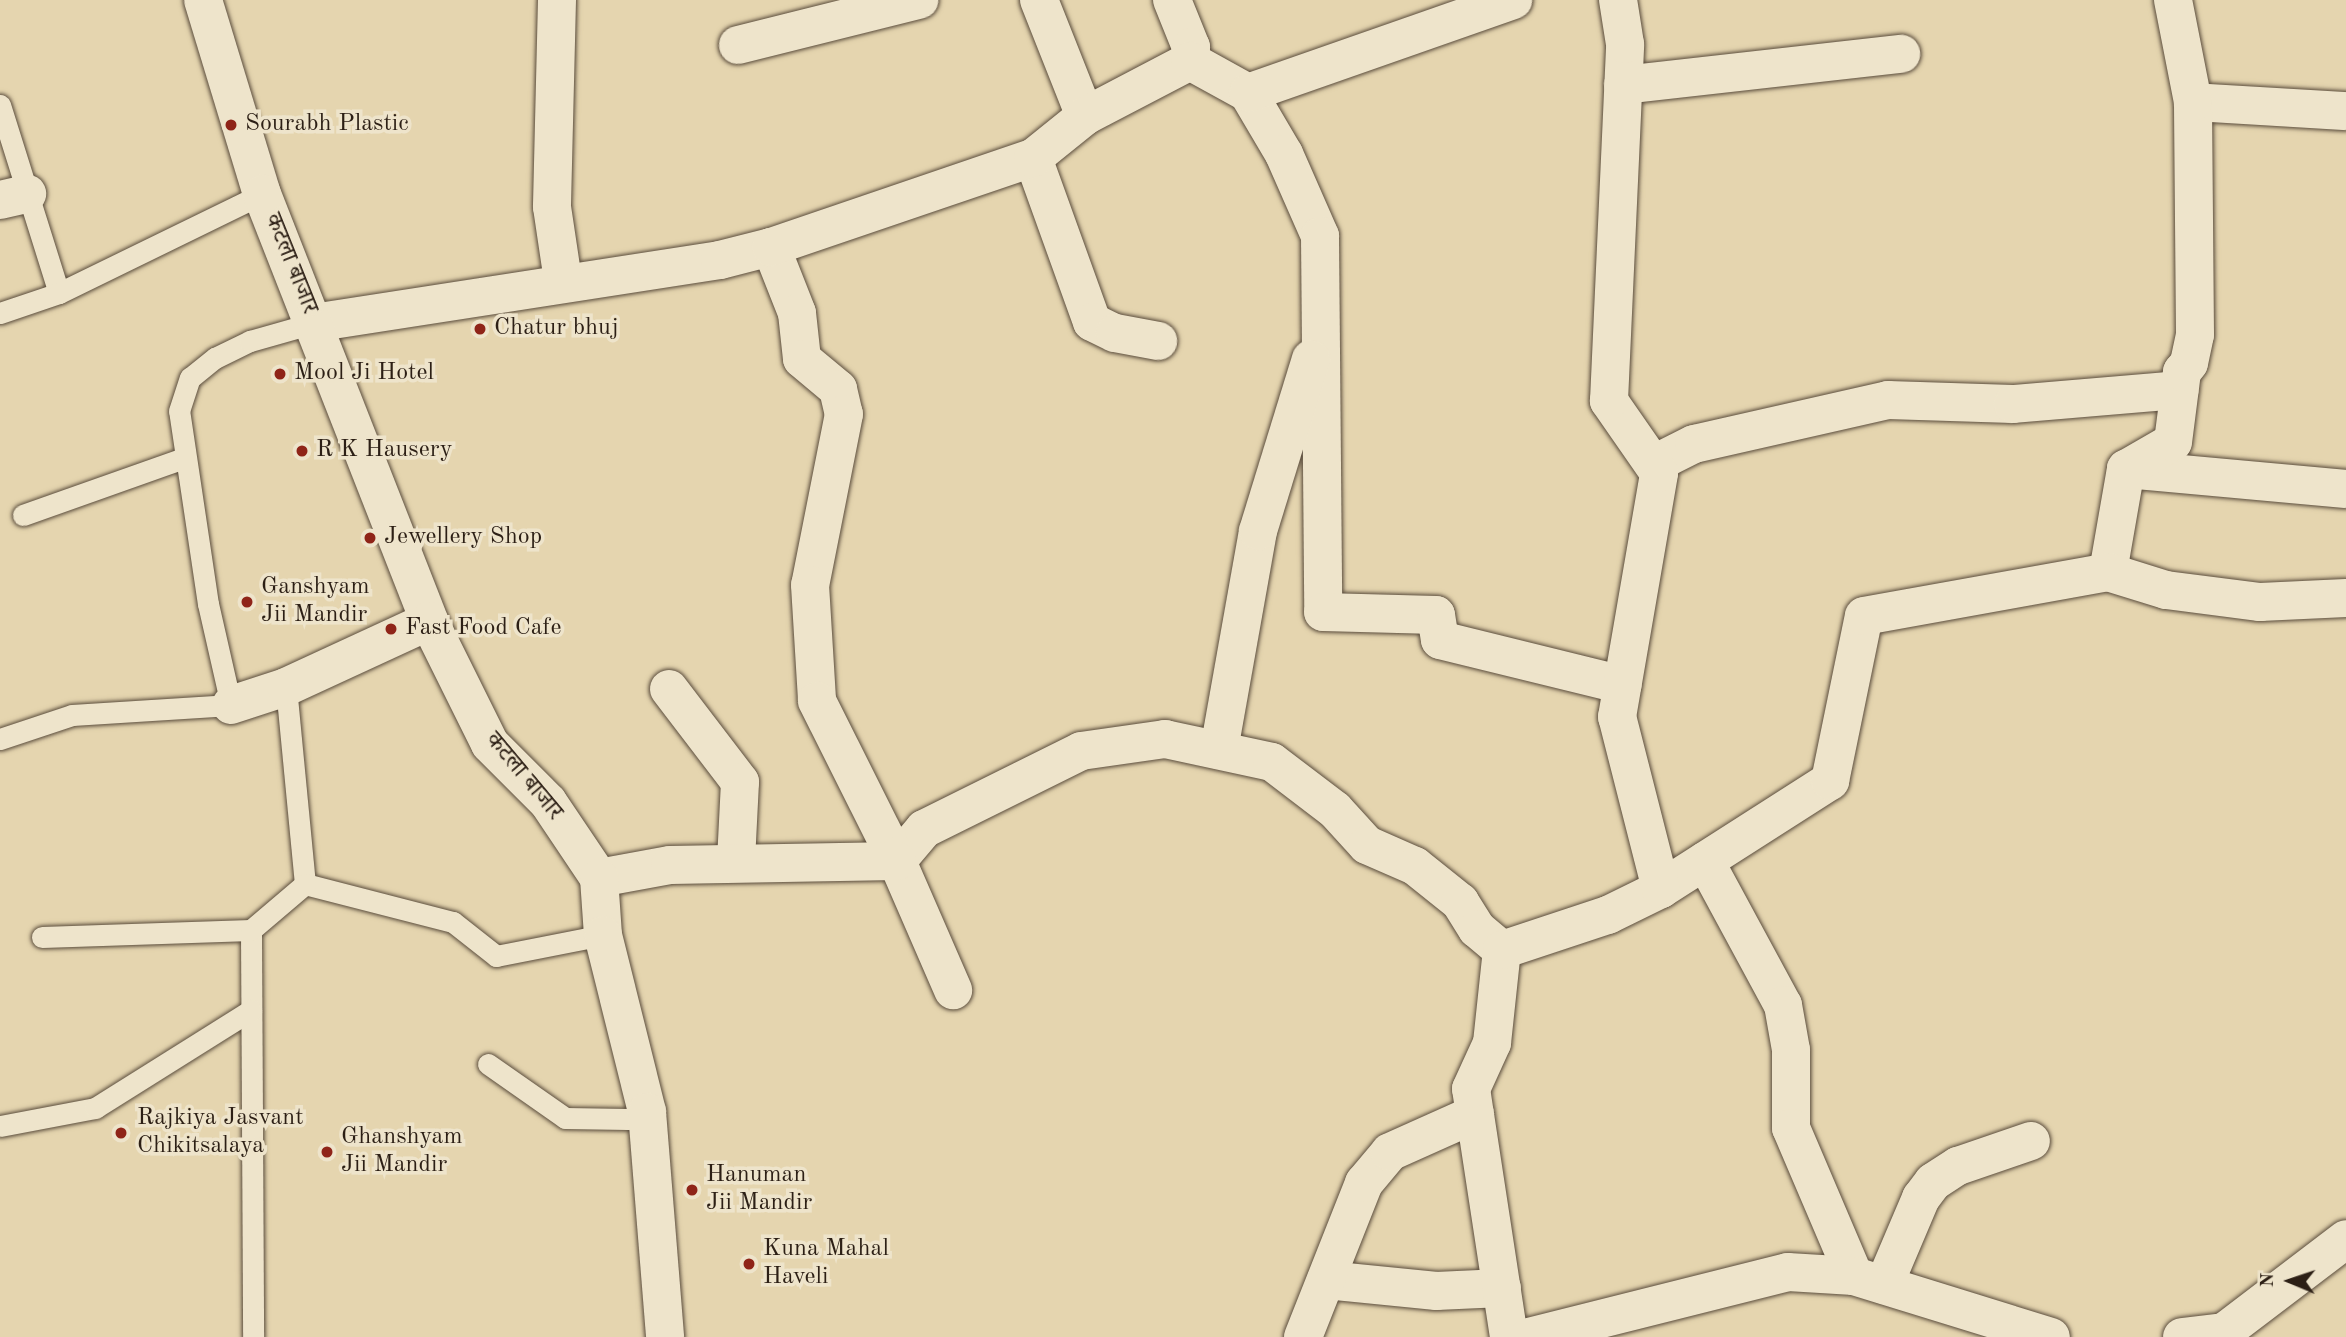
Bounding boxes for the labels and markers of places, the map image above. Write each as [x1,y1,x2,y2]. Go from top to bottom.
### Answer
place label: Sourabh Plastic [245,111,409,139]
marker: Sourabh Plastic [223,117,239,133]
place label: Chatur bhuj [494,315,619,343]
marker: Chatur bhuj [472,321,488,337]
place label: Mool Ji Hotel [294,360,434,388]
marker: Mool Ji Hotel [272,366,288,382]
place label: R K Hausery [316,437,452,465]
marker: R K Hausery [294,443,310,459]
place label: Jewellery Shop [384,524,542,552]
marker: Jewellery Shop [362,530,378,546]
place label: Ganshyam Jii Mandir [261,574,369,630]
marker: Ganshyam Jii Mandir [239,594,255,610]
place label: Fast Food Cafe [405,615,562,643]
marker: Fast Food Cafe [383,621,399,637]
place label: Rajkiya Jasvant Chikitsalaya [137,1105,304,1161]
marker: Rajkiya Jasvant Chikitsalaya [111,1123,131,1143]
place label: Ghanshyam Jii Mandir [341,1124,462,1180]
marker: Ghanshyam Jii Mandir [319,1144,335,1160]
place label: Hanuman Jii Mandir [706,1162,812,1218]
marker: Hanuman Jii Mandir [684,1182,700,1198]
place label: Kuna Mahal Haveli [763,1236,889,1292]
marker: Kuna Mahal Haveli [741,1256,757,1272]

